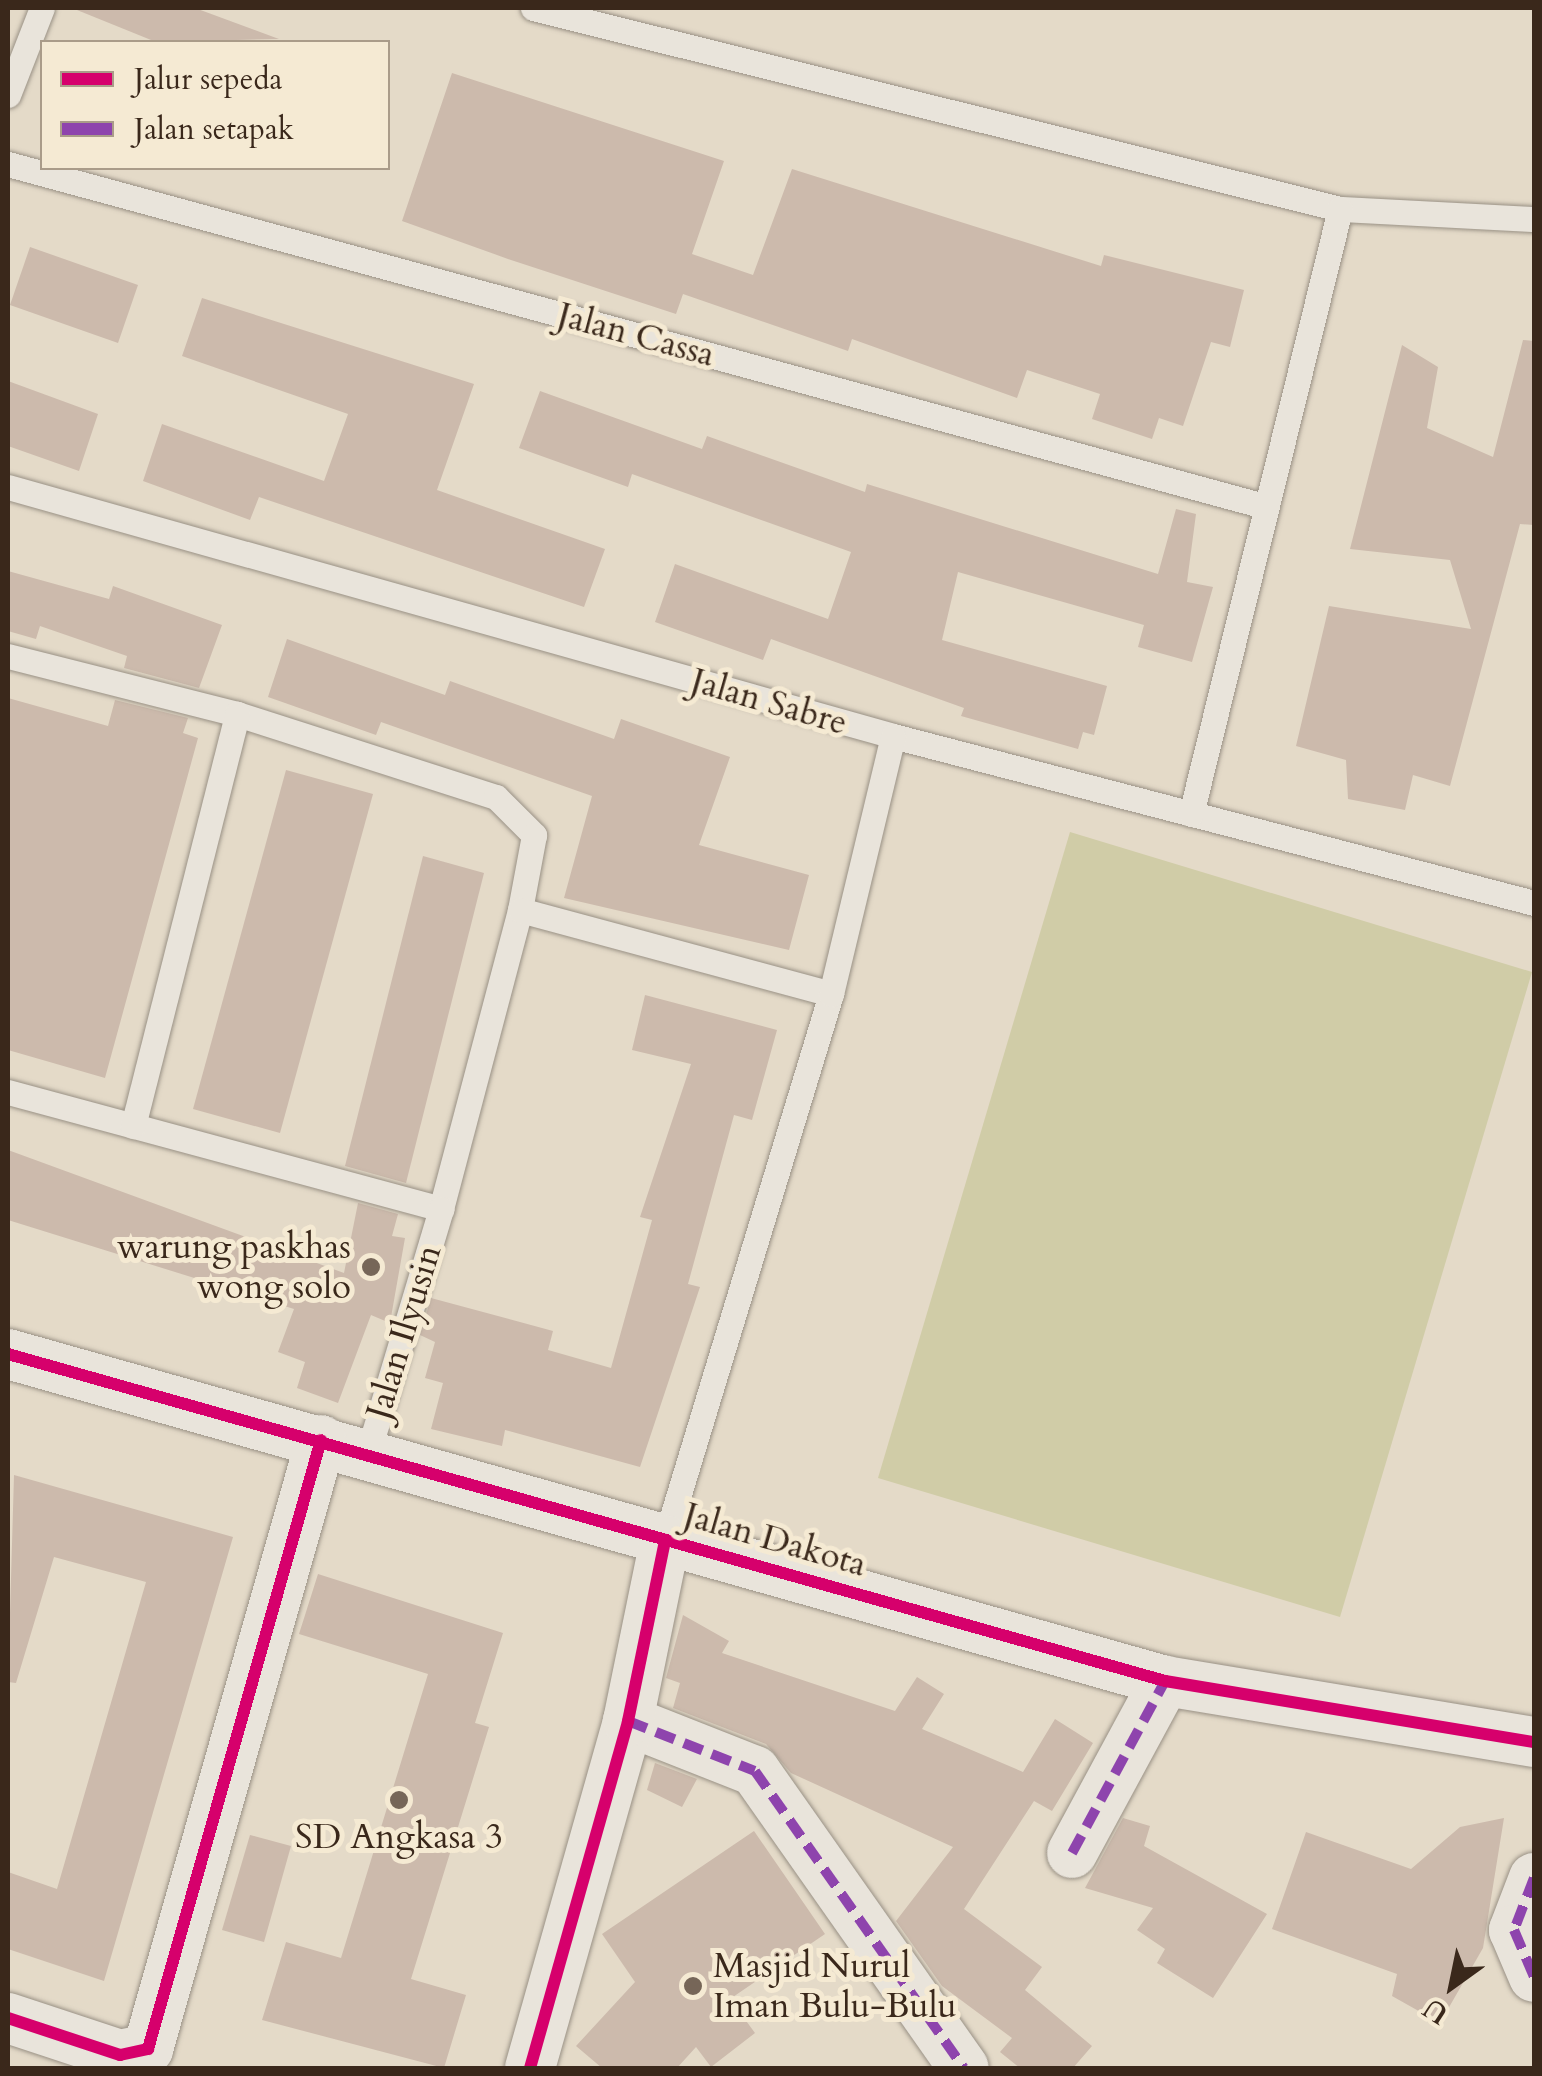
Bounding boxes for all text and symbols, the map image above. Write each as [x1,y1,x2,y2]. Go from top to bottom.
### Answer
legend [40,40,390,170]
text: Jalur sepeda [134,59,282,100]
text: Jalan setapak [134,109,294,150]
street label: Jalan Cassa [553,294,719,376]
street label: Jalan Sabre [686,660,852,744]
place label: warung paskhas wong solo [117,1226,351,1308]
street label: Jalan Ilyusin [358,1240,450,1424]
marker: warung paskhas wong solo [360,1256,382,1278]
street label: Jalan Dakota [679,1494,871,1586]
marker: SD Angkasa 3 [388,1789,410,1811]
place label: SD Angkasa 3 [295,1816,503,1858]
north arrow [1402,1936,1502,2036]
place label: Masjid Nurul Iman Bulu-Bulu [713,1945,957,2027]
marker: Masjid Nurul Iman Bulu-Bulu [682,1975,704,1997]
text: U [1416,1989,1456,2033]

